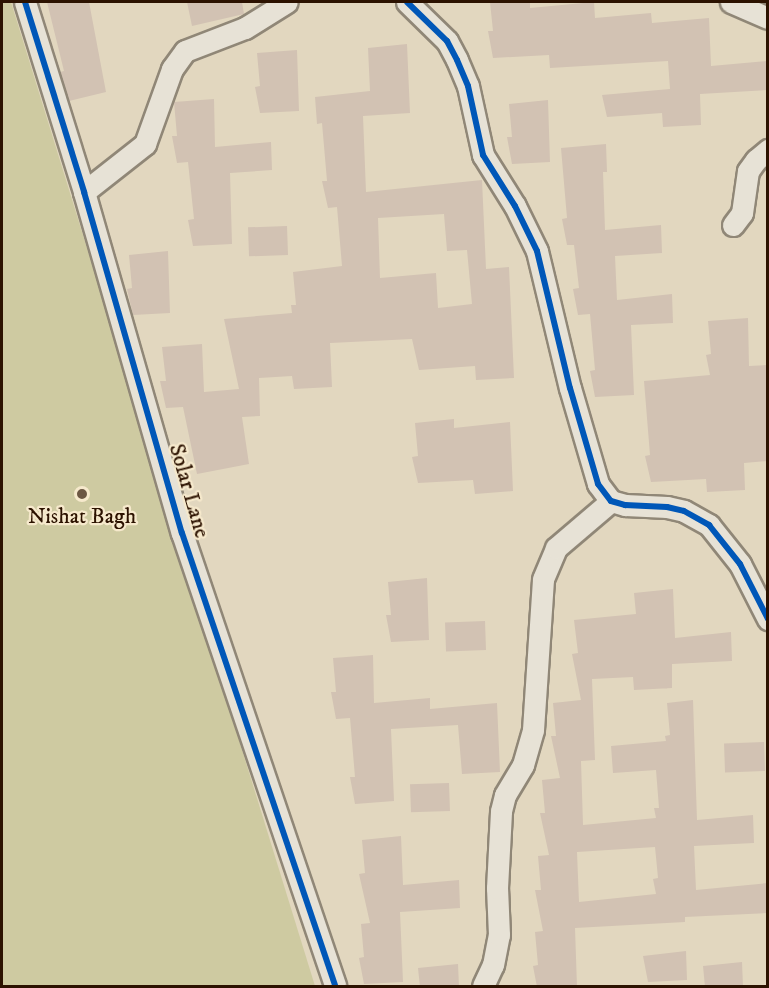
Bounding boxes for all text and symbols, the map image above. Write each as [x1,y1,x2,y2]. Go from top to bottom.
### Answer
street label: Solar Lane [163,441,215,541]
marker: Nishat Bagh [75,487,89,501]
place label: Nishat Bagh [28,504,136,530]

